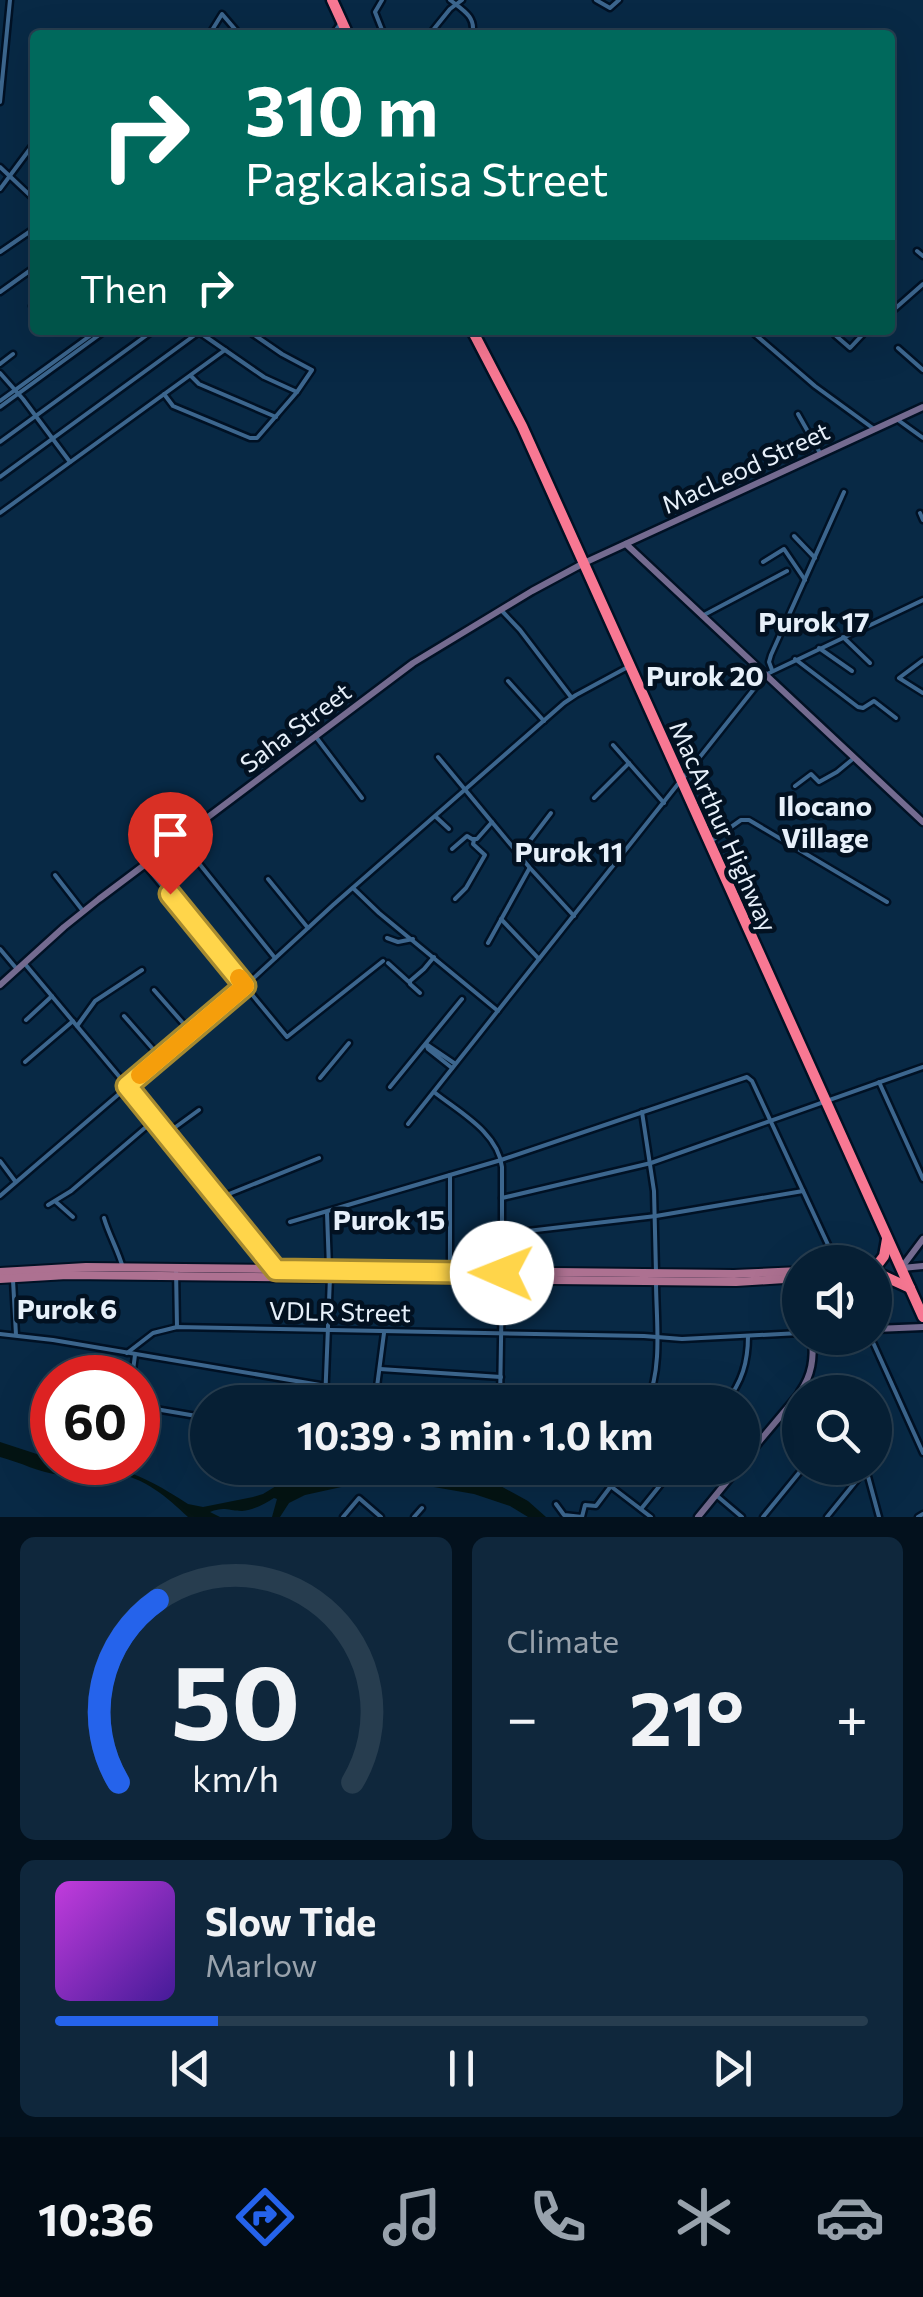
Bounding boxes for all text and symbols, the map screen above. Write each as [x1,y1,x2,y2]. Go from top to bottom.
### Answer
text: 310 m [245,65,438,150]
icon: right [80,70,210,200]
text: Pagkakaisa Street [245,150,608,205]
icon: right [188,260,243,315]
text: Then [80,264,168,311]
street label: MacLeod Street [656,415,834,519]
district label: Purok 17 [758,604,870,638]
district label: Purok 20 [646,658,764,692]
street label: Saha Street [234,676,356,778]
street label: MacArthur Highway [664,716,784,936]
district label: Ilocano Village [778,788,872,854]
pin [128,792,213,895]
icon: arrive [143,807,198,862]
district label: Purok 11 [515,834,623,868]
district label: Purok 15 [333,1202,445,1236]
position arrow [450,1221,554,1325]
map controls [782,1245,892,1485]
button: sound [782,1245,892,1355]
district label: Purok 6 [17,1291,117,1325]
street label: VDLR Street [269,1295,411,1327]
speed limit sign: 60 [30,1355,160,1485]
button: search [782,1375,892,1485]
text: 10:39 · 3 min · 1.0 km [297,1411,653,1458]
text: Climate [507,1620,619,1660]
text: 50 [171,1634,301,1761]
text: 21° [629,1670,744,1761]
text: − [507,1682,538,1749]
text: + [836,1682,868,1749]
text: km/h [192,1756,279,1799]
text: Slow Tide [205,1897,376,1944]
text: Marlow [205,1944,317,1984]
icon: previous [163,2041,218,2096]
icon: pause [434,2041,489,2096]
icon: next [705,2041,760,2096]
icon: directions [230,2182,300,2252]
icon: music [377,2182,447,2252]
icon: phone [523,2182,593,2252]
icon: climate [669,2182,739,2252]
icon: car [815,2182,885,2252]
text: 10:36 [38,2190,154,2245]

